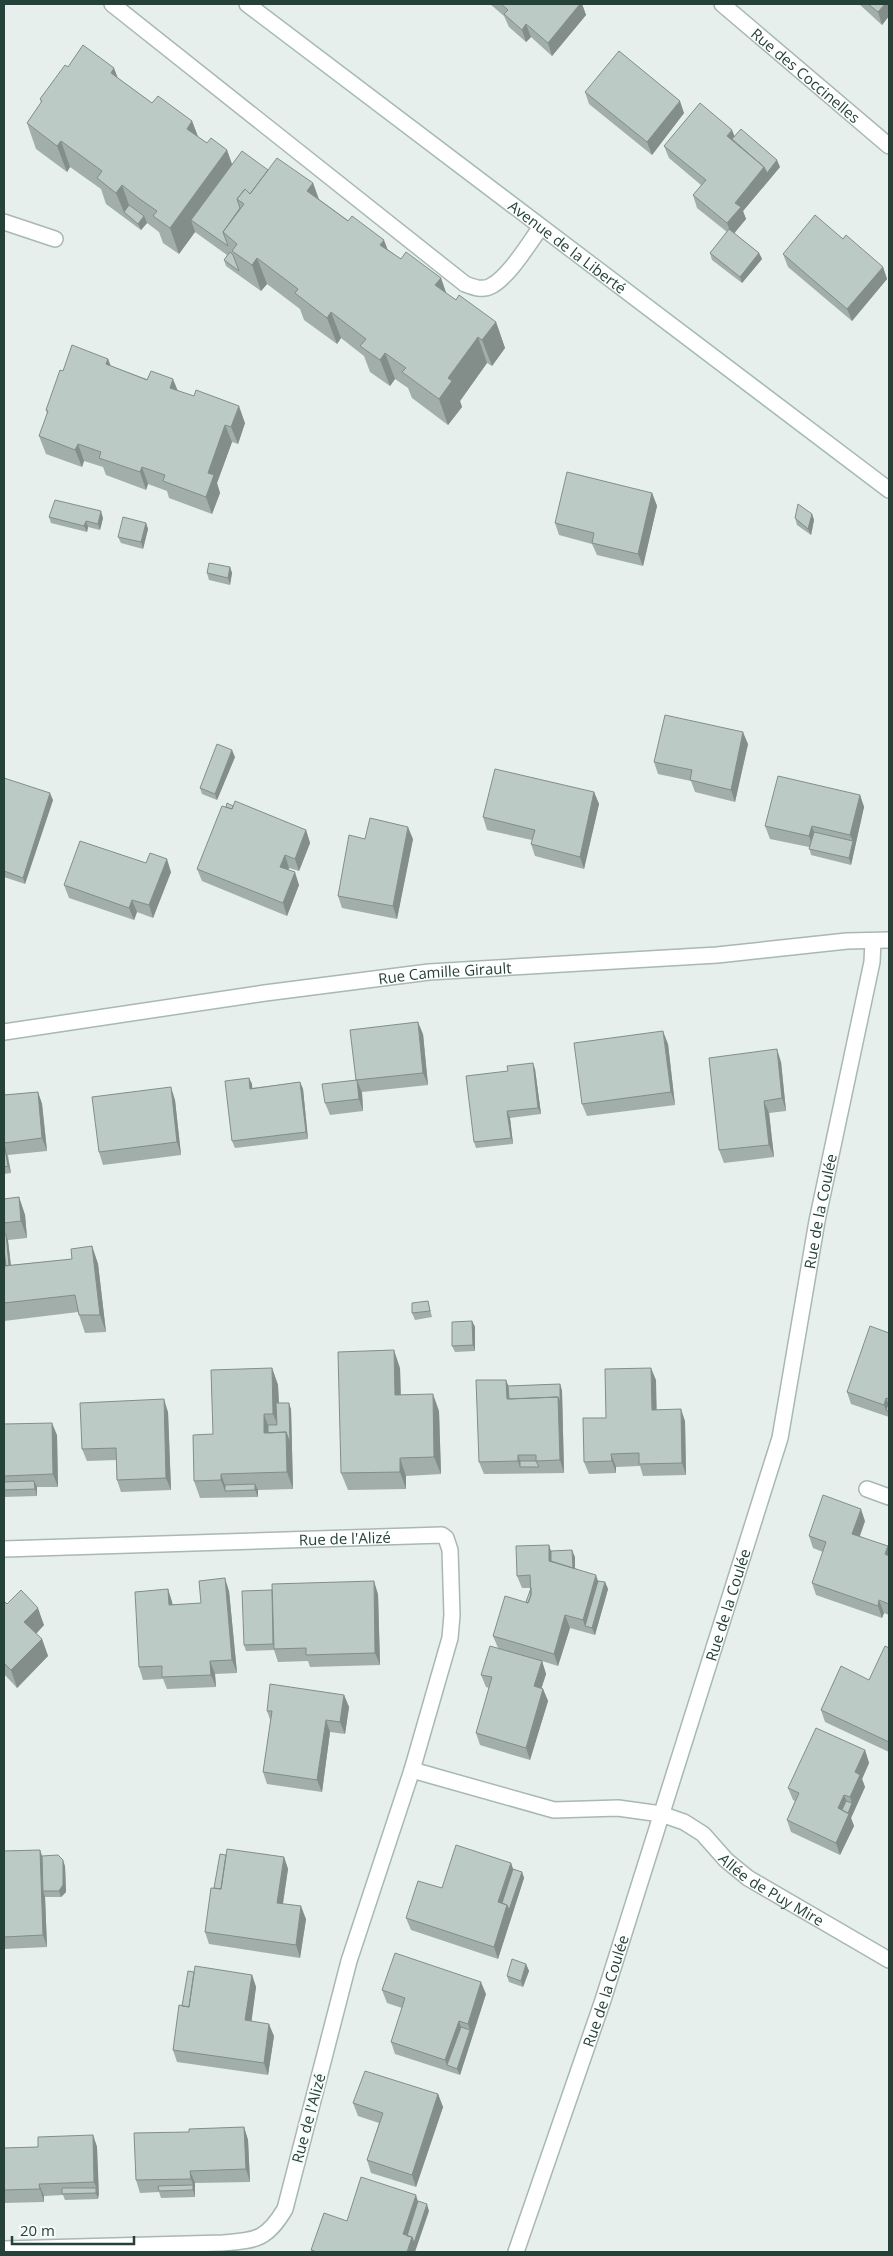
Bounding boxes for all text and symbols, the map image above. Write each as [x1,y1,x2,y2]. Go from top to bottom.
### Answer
street label: Rue des Coccinelles [747,23,864,127]
street label: Avenue de la Liberté [504,196,631,298]
street label: Rue Camille Girault [377,957,512,988]
street label: Rue de la Coulée [799,1152,841,1270]
street label: Rue de l'Alizé [299,1527,391,1550]
street label: Rue de la Coulée [700,1546,755,1663]
street label: Allée de Puy Mire [715,1849,828,1930]
street label: Rue de la Coulée [578,1932,633,2050]
street label: Rue de l'Alizé [286,2071,330,2165]
scale bar [12,2214,135,2246]
text: 20 m [20,2220,55,2240]

